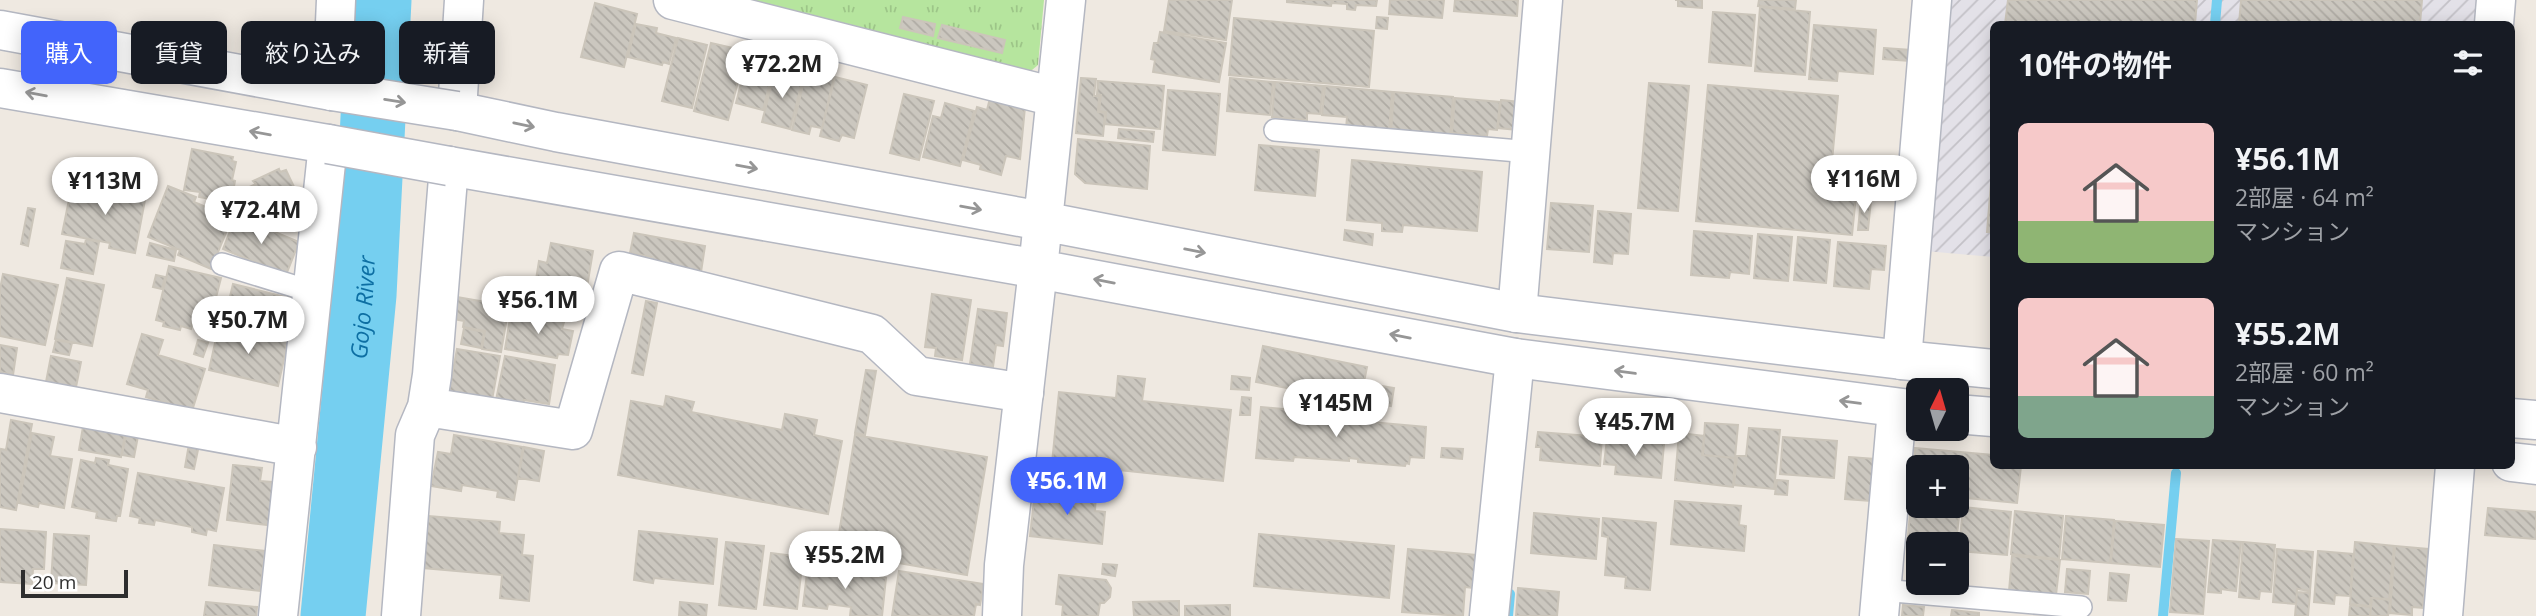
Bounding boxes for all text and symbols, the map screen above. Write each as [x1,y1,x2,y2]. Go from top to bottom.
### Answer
chip: 購入 [21,21,117,84]
chip: 賃貸 [131,21,227,84]
chip: 絞り込み [241,21,385,84]
chip: 新着 [399,21,495,84]
pin: ¥72.2M [725,41,839,100]
text: 10件の物件 [2018,44,2172,85]
icon: filters [2449,44,2487,82]
text: ¥72.2M [742,47,822,79]
one-way arrow [25,87,48,100]
one-way arrow [383,95,406,108]
one-way arrow [512,118,535,132]
one-way arrow [249,126,272,139]
text: ¥56.1M [2235,138,2340,179]
icon: home [2074,151,2158,235]
pin: ¥116M [1815,156,1913,215]
pin: ¥113M [56,158,154,217]
one-way arrow [735,161,758,174]
text: ¥116M [1827,162,1901,194]
text: ¥113M [68,164,142,196]
text: 2部屋 · 64 m² [2235,181,2374,213]
pin: ¥72.4M [204,187,318,246]
text: ¥72.4M [221,193,301,225]
one-way arrow [959,202,982,215]
text: マンション [2235,215,2350,247]
one-way arrow [1183,244,1205,258]
water label: Gojo River [342,254,382,360]
one-way arrow [1093,274,1116,287]
pin: ¥56.1M [481,276,595,336]
text: ¥56.1M [498,283,578,315]
pin: ¥50.7M [191,296,305,356]
text: ¥50.7M [208,303,288,335]
text: ¥55.2M [2235,313,2340,354]
icon: home [2074,326,2158,410]
one-way arrow [1389,329,1412,343]
text: 2部屋 · 60 m² [2235,356,2374,388]
one-way arrow [1614,366,1637,379]
north arrow [1906,378,1969,441]
map controls [1906,378,1969,595]
pin: ¥145M [1287,380,1385,439]
text: ¥145M [1299,386,1373,418]
text: マンション [2235,390,2350,422]
one-way arrow [1839,396,1862,409]
pin: ¥45.7M [1578,398,1692,458]
text: ¥45.7M [1595,405,1675,437]
button: + [1906,455,1969,518]
pin: ¥56.1M [1010,458,1124,517]
text: ¥56.1M [1027,464,1107,496]
pin: ¥55.2M [788,532,902,591]
button: − [1906,532,1969,595]
text: ¥55.2M [805,538,885,570]
scale bar [21,567,128,599]
text: 20 m [32,569,76,595]

